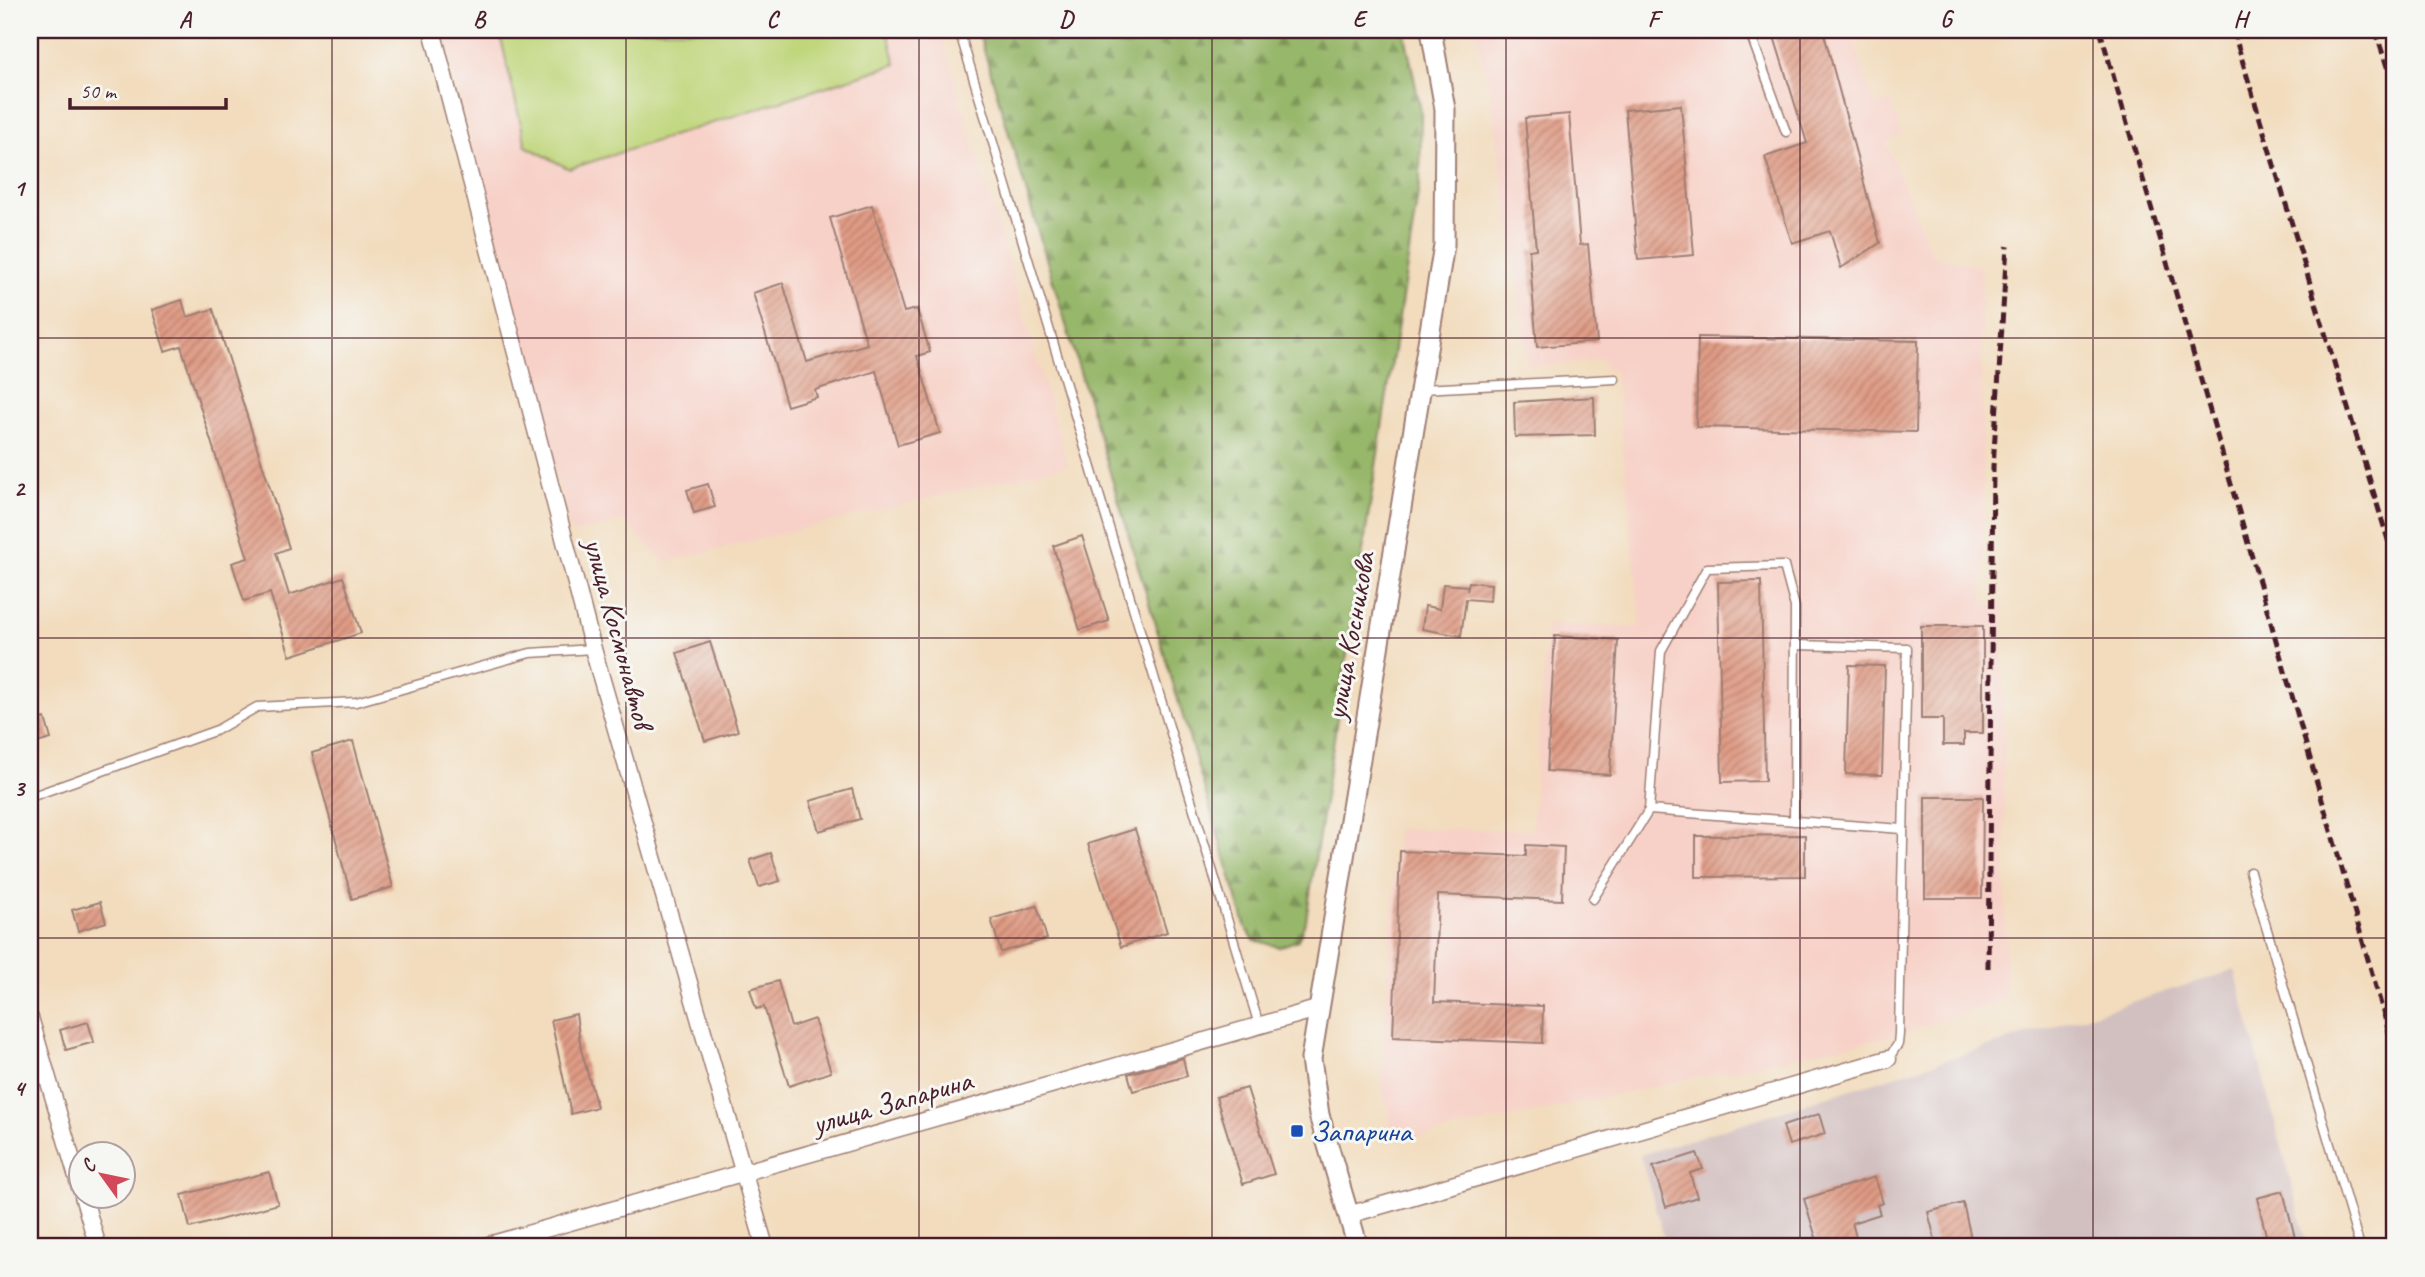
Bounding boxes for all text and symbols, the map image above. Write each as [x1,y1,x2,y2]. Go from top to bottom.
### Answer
text: A [179,5,193,34]
text: B [473,5,487,34]
text: C [767,5,781,34]
text: D [1059,5,1075,34]
text: E [1353,5,1369,34]
text: F [1648,5,1664,34]
text: G [1940,5,1955,34]
text: H [2233,5,2251,34]
scale bar [70,66,226,110]
text: 50 m [80,78,118,104]
text: 1 [14,174,27,203]
text: 2 [14,474,27,503]
street label: улица Космонавтов [575,532,664,737]
street label: улица Косникова [1316,547,1384,725]
text: 3 [14,774,27,803]
street label: улица Запарина [806,1061,978,1143]
text: 4 [14,1074,27,1103]
place label: Запарина [1311,1112,1414,1150]
marker: Запарина [1289,1123,1305,1139]
north arrow [66,1140,136,1210]
text: С [76,1154,103,1177]

